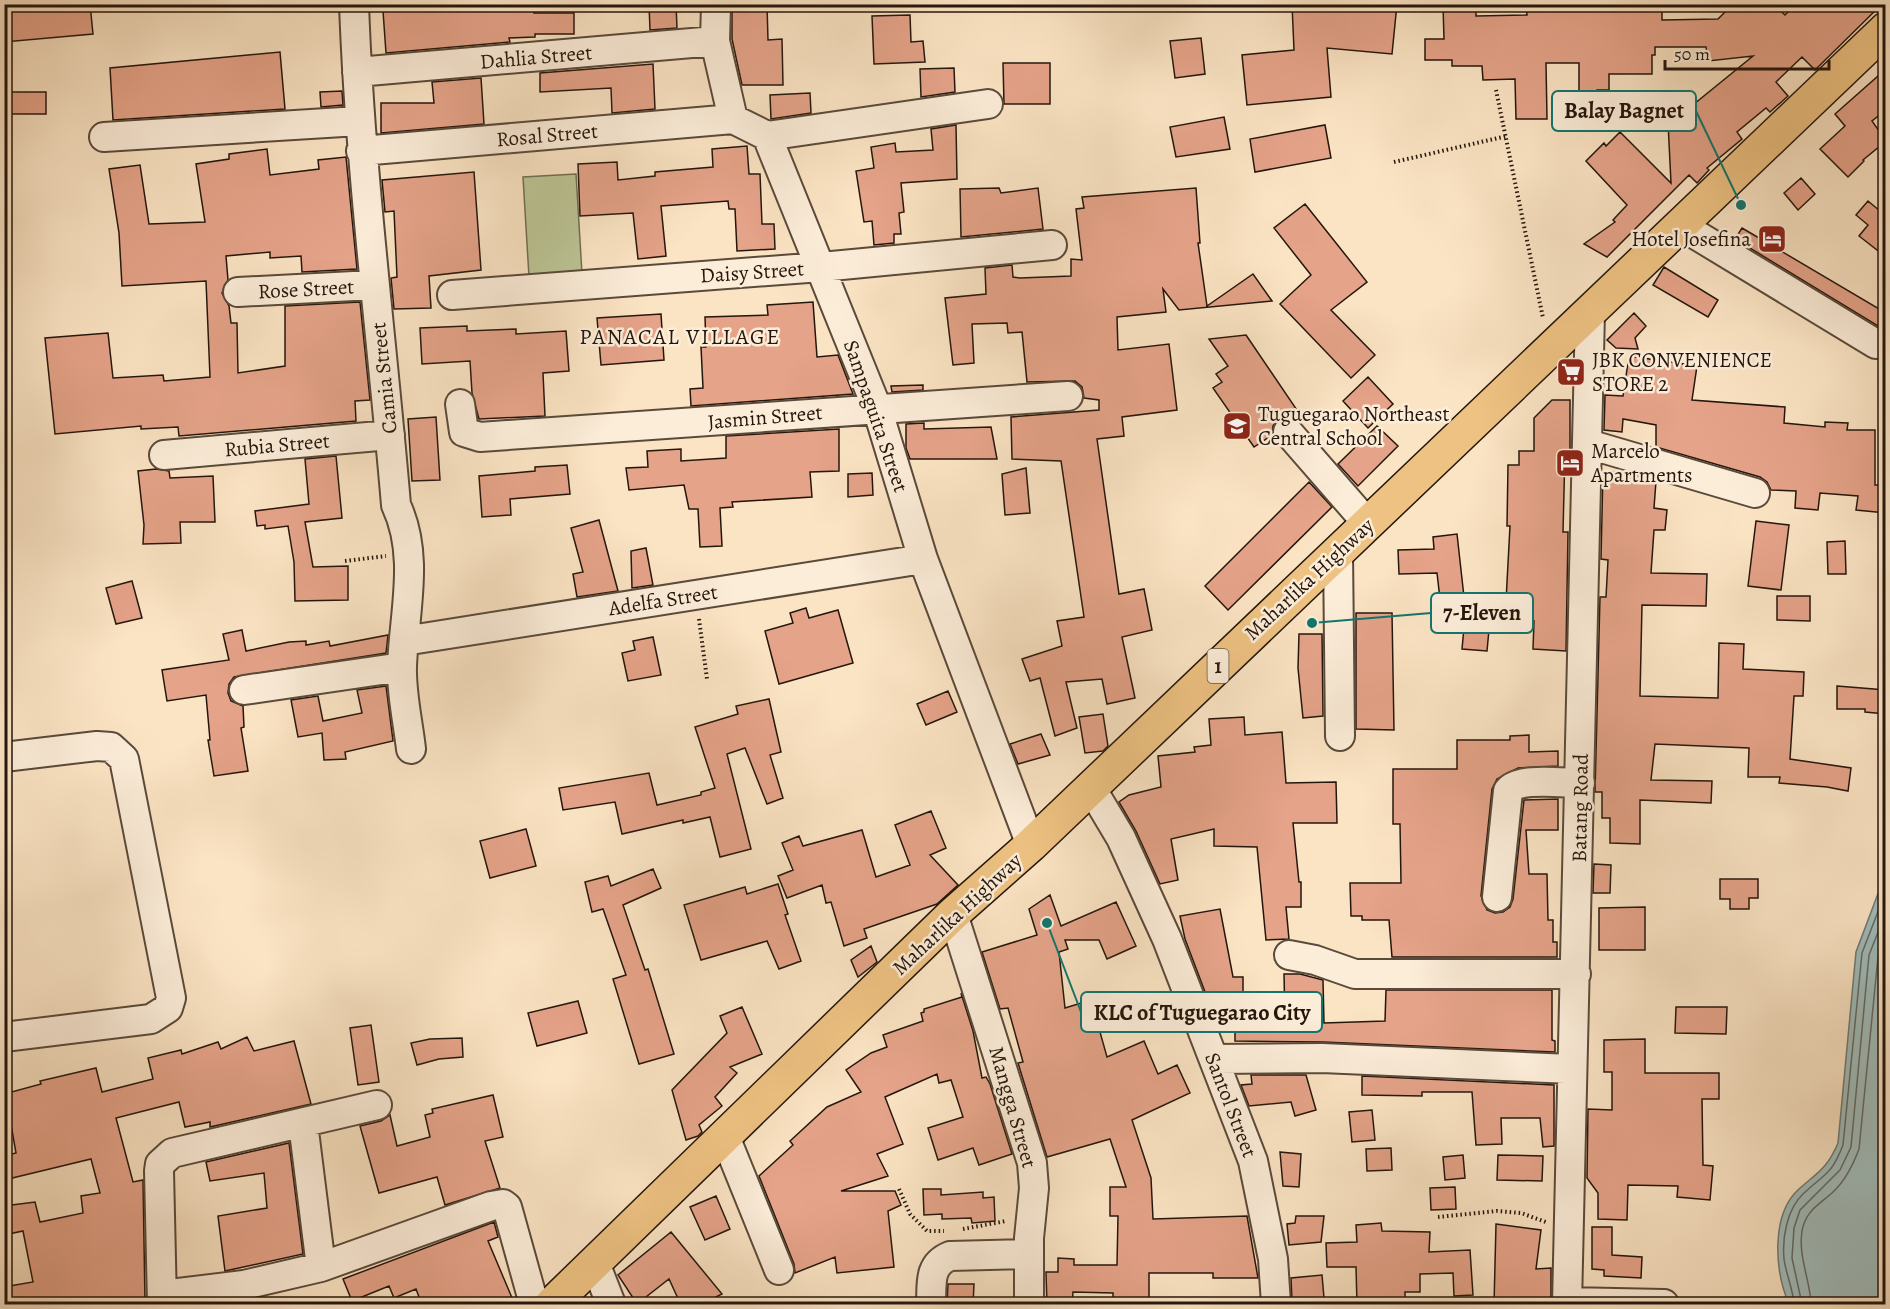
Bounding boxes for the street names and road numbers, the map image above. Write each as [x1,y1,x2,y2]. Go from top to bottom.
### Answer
street label: Dahlia Street [479,38,593,76]
street label: Rosal Street [495,117,599,153]
street label: Daisy Street [699,254,805,290]
street label: Rose Street [257,272,355,306]
street label: Camia Street [364,321,404,435]
street label: Sampaguita Street [837,336,915,496]
street label: Jasmin Street [706,398,824,436]
street label: Rubia Street [223,426,331,464]
street label: Maharlika Highway [1238,511,1380,646]
street label: Adelfa Street [605,578,720,623]
road number: 1 [1208,649,1228,683]
street label: Batang Road [1565,753,1595,863]
street label: Maharlika Highway [886,846,1028,981]
street label: Mangga Street [982,1043,1044,1171]
street label: Santol Street [1198,1048,1264,1162]

